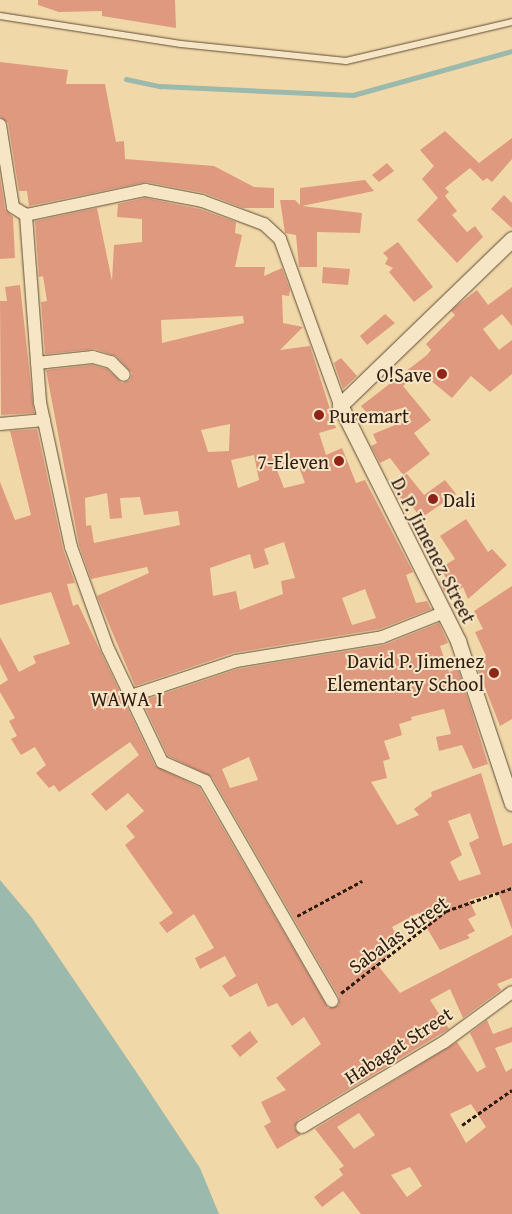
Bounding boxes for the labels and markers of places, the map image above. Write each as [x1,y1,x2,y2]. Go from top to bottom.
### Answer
place label: O!Save [376,362,432,386]
marker: O!Save [436,368,448,380]
place label: Puremart [329,403,409,427]
marker: Puremart [313,409,325,421]
place label: 7-Eleven [257,449,329,473]
marker: 7-Eleven [333,455,345,467]
place label: Dali [443,487,476,511]
marker: Dali [427,493,439,505]
place label: David P. Jimenez Elementary School [327,649,484,696]
marker: David P. Jimenez Elementary School [488,667,500,679]

